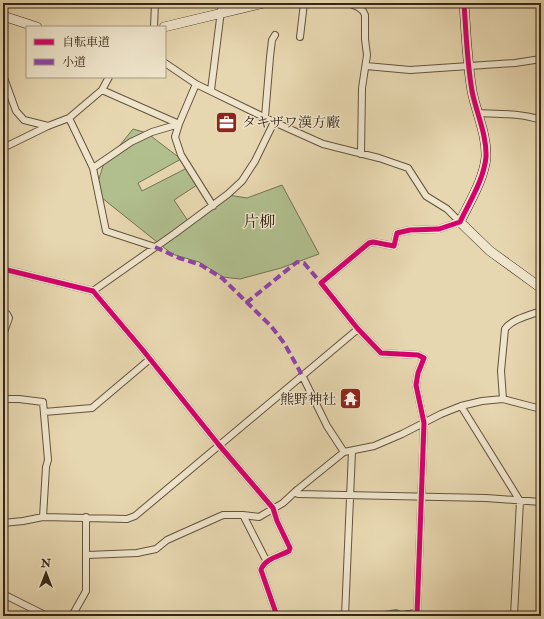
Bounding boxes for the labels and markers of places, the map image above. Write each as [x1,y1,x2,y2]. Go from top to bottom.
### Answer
office icon: タキザワ漢方廠 [213,109,239,135]
place label: タキザワ漢方廠 [242,114,340,131]
temple icon: 熊野神社 [338,386,364,412]
place label: 熊野神社 [280,391,336,408]

